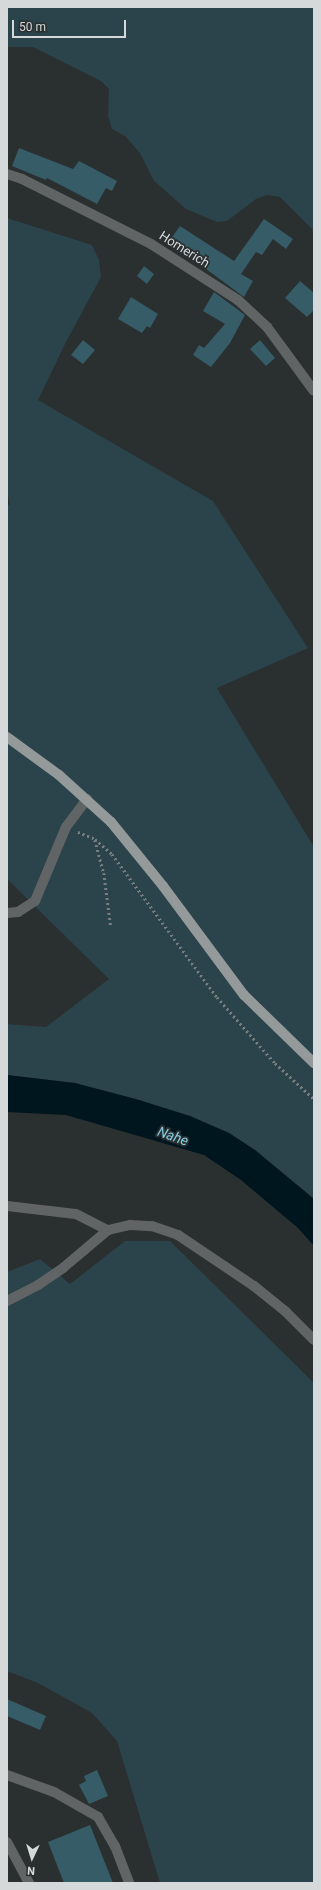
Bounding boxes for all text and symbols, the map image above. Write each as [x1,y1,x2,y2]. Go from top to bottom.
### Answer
scale bar [14,12,128,38]
text: 50 m [19,20,46,34]
street label: Homerich [156,228,212,272]
water label: Nahe [155,1123,191,1149]
north arrow [12,1838,52,1878]
text: N [27,1864,35,1877]

